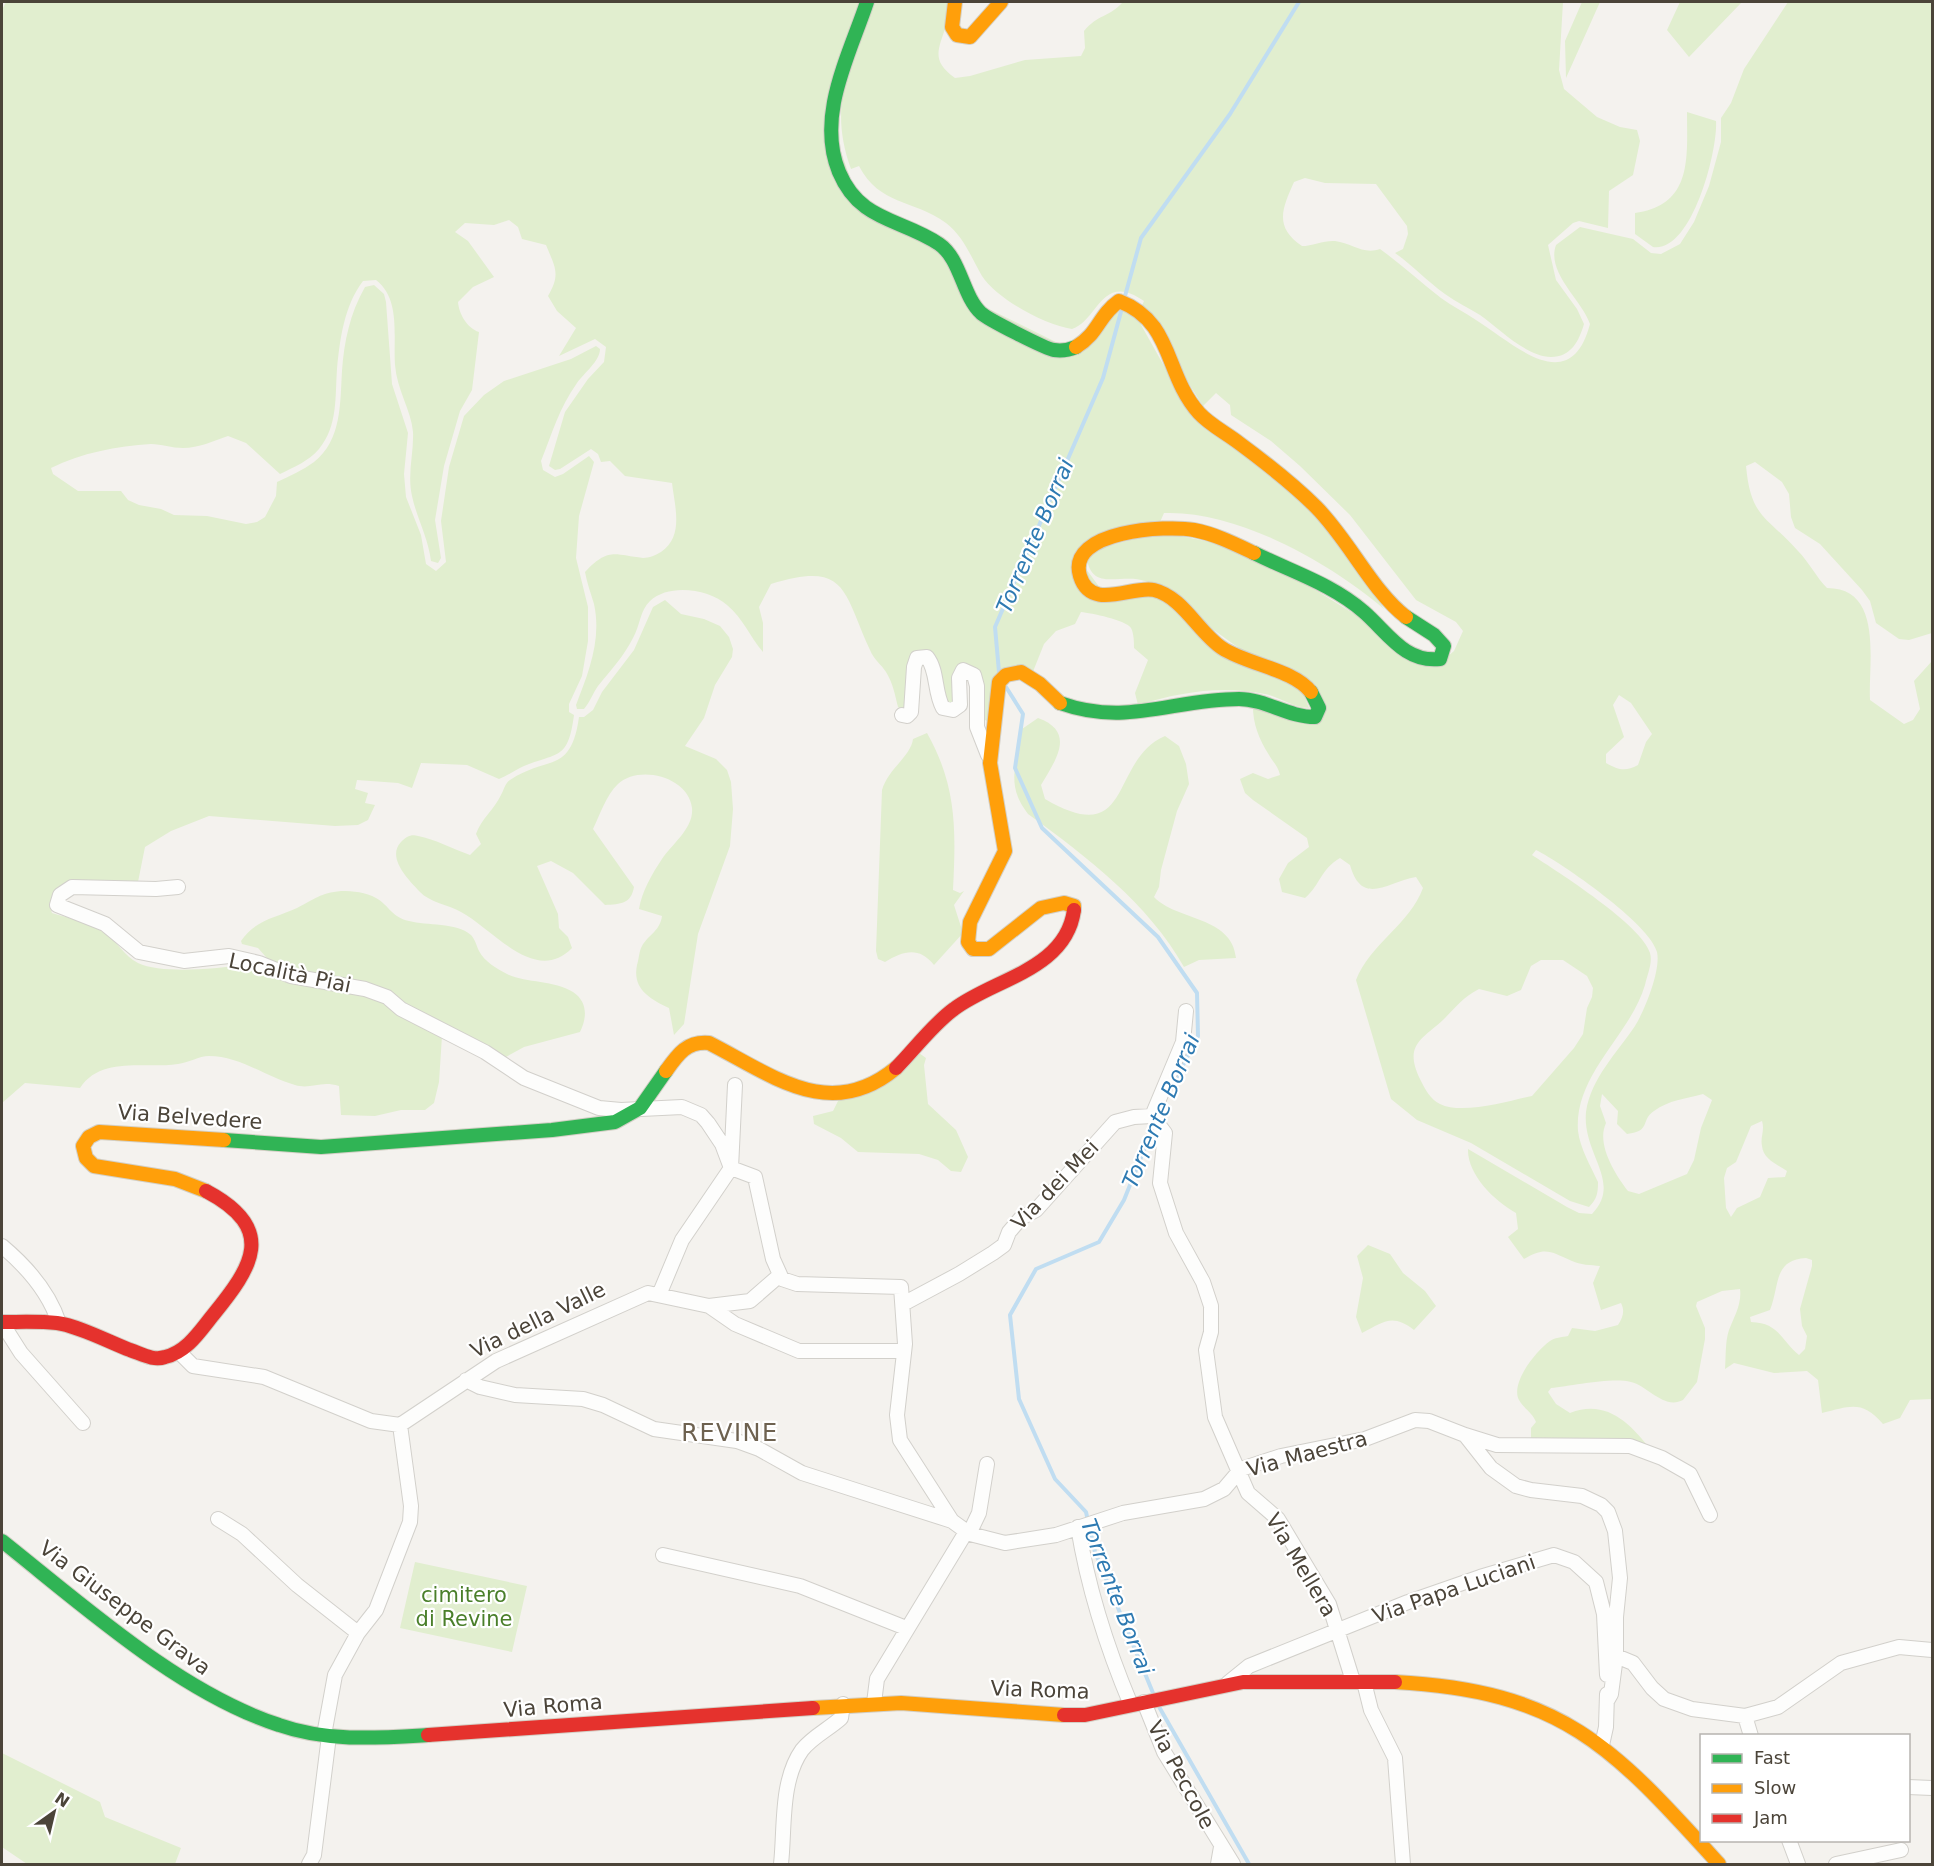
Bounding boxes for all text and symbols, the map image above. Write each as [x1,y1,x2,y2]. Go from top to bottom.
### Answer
water label: Torrente Borrai [991,455,1079,617]
street label: Località Piai [226,948,354,998]
water label: Torrente Borrai [1117,1030,1205,1192]
street label: Via Belvedere [117,1100,263,1134]
street label: Via dei Mei [1006,1135,1104,1235]
street label: Via della Valle [467,1277,609,1363]
district label: REVINE [681,1419,779,1447]
street label: Via Maestra [1244,1426,1370,1482]
street label: Via Mellera [1261,1509,1341,1621]
water label: Torrente Borrai [1076,1515,1158,1679]
street label: Via Giuseppe Grava [35,1536,215,1680]
street label: Via Papa Luciani [1369,1550,1539,1628]
park label: cimitero di Revine [416,1583,512,1631]
street label: Via Roma [990,1676,1090,1704]
street label: Via Roma [503,1690,603,1722]
street label: Via Peccole [1143,1717,1219,1833]
legend [1700,1734,1910,1842]
text: Fast [1754,1747,1790,1768]
text: Slow [1754,1777,1796,1798]
north arrow [24,1782,84,1842]
text: N [51,1788,73,1812]
text: Jam [1753,1807,1788,1828]

